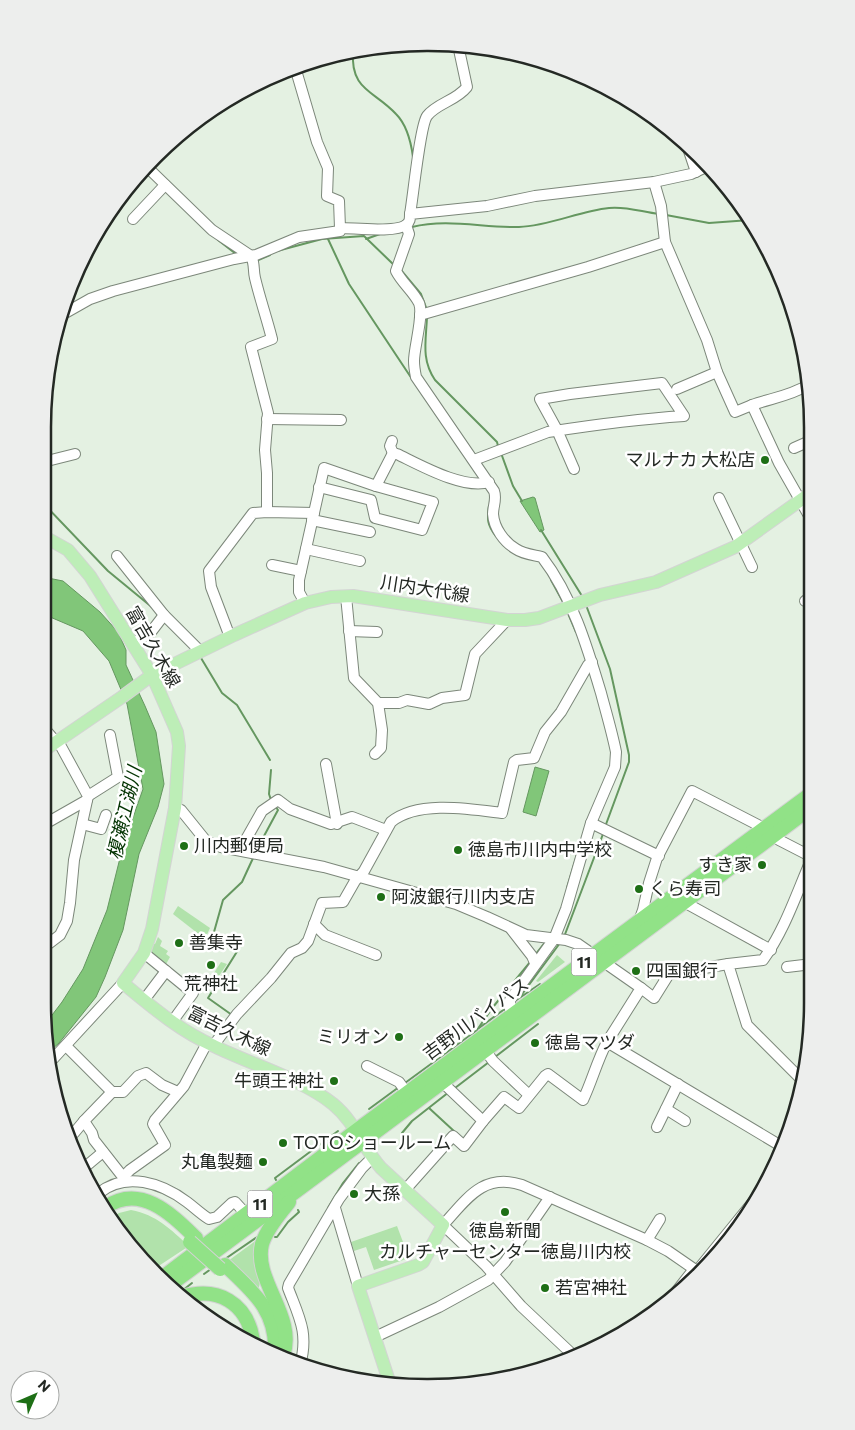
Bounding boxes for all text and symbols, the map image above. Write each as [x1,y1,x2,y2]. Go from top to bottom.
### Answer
place label: マルナカ 大松店 [626,448,755,470]
marker: マルナカ 大松店 [759,454,771,466]
street label: 川内大代線 [379,570,471,606]
street label: 富吉久木線 [122,602,186,691]
water label: 榎瀬江湖川 [102,762,146,862]
place label: 川内郵便局 [194,834,284,856]
place label: 徳島市川内中学校 [468,838,612,860]
marker: 川内郵便局 [178,840,190,852]
marker: 徳島市川内中学校 [452,844,464,856]
place label: すき家 [698,853,752,875]
marker: すき家 [756,859,768,871]
place label: くら寿司 [649,877,721,899]
marker: くら寿司 [633,883,645,895]
place label: 阿波銀行川内支店 [391,885,535,907]
marker: 阿波銀行川内支店 [375,891,387,903]
place label: 善集寺 [189,931,243,953]
marker: 善集寺 [173,937,185,949]
road number: 11 [572,949,596,976]
marker: 荒神社 [205,959,217,971]
place label: 四国銀行 [646,959,718,981]
marker: 四国銀行 [630,965,642,977]
place label: 荒神社 [184,972,238,994]
street label: 吉野川バイパス [418,972,533,1064]
street label: 富吉久木線 [184,1000,275,1060]
place label: ミリオン [317,1025,389,1047]
marker: ミリオン [393,1031,405,1043]
place label: 徳島マツダ [545,1031,635,1053]
marker: 徳島マツダ [529,1037,541,1049]
place label: 牛頭王神社 [234,1069,324,1091]
marker: 牛頭王神社 [328,1075,340,1087]
place label: TOTOショールーム [293,1131,451,1153]
marker: TOTOショールーム [277,1137,289,1149]
place label: 丸亀製麺 [181,1150,253,1172]
marker: 丸亀製麺 [257,1156,269,1168]
place label: 大孫 [364,1182,400,1204]
marker: 大孫 [348,1188,360,1200]
road number: 11 [248,1190,272,1218]
marker: 徳島新聞 カルチャーセンター徳島川内校 [499,1206,511,1218]
place label: 徳島新聞 カルチャーセンター徳島川内校 [379,1219,631,1262]
place label: 若宮神社 [555,1276,627,1298]
marker: 若宮神社 [539,1282,551,1294]
north arrow [10,1370,60,1420]
text: N [35,1376,54,1395]

